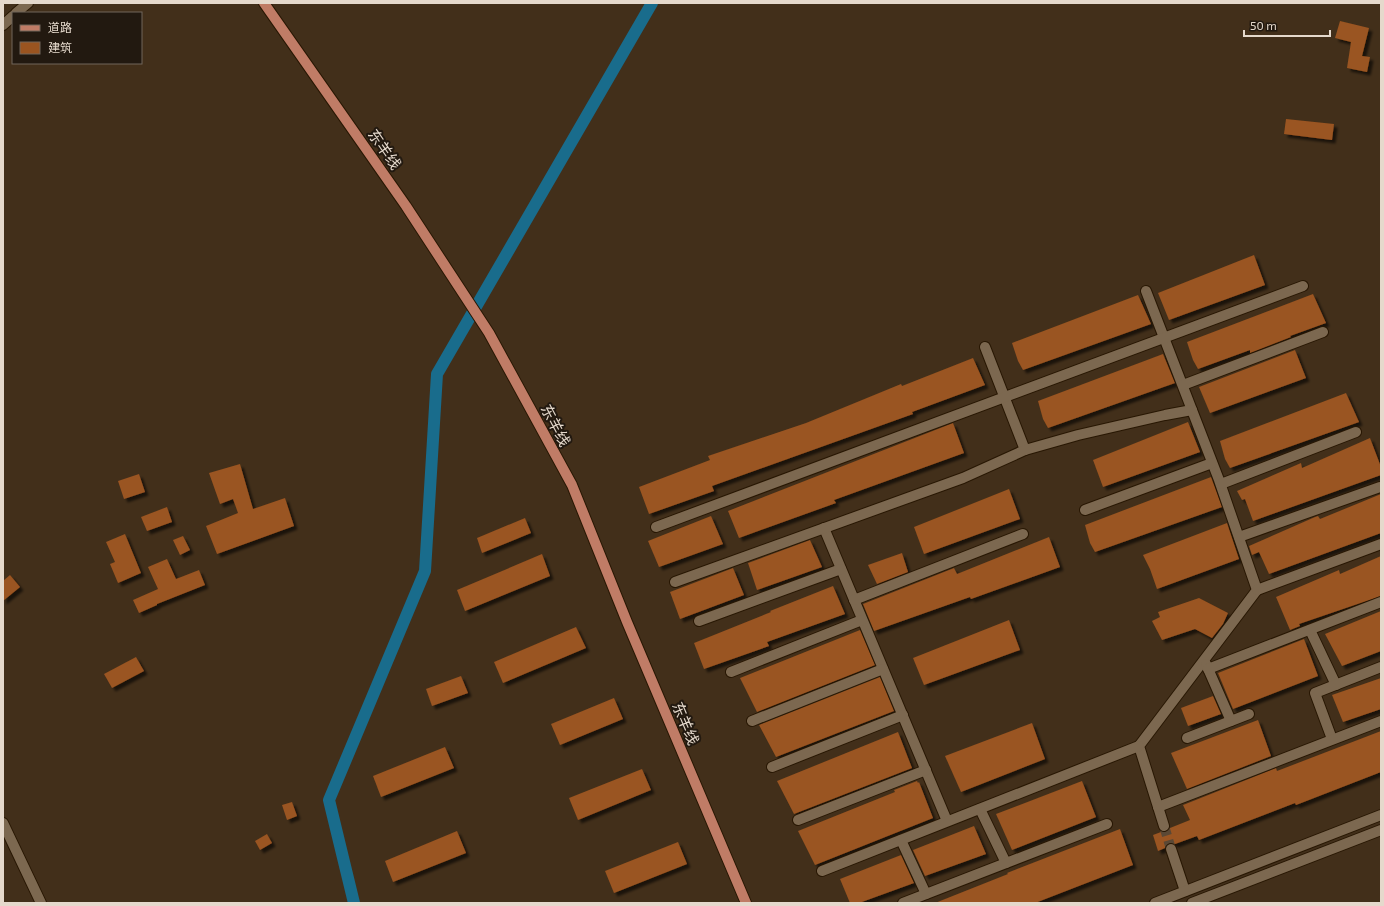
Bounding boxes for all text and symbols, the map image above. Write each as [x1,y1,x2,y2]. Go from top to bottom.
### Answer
legend [12,12,142,64]
scale bar [1244,12,1330,38]
text: 50 m [1250,18,1277,32]
text: 道路 [48,20,72,34]
text: 建筑 [48,40,72,54]
street label: 东羊线 [365,125,405,173]
street label: 东羊线 [537,401,575,449]
street label: 东羊线 [669,699,703,747]

